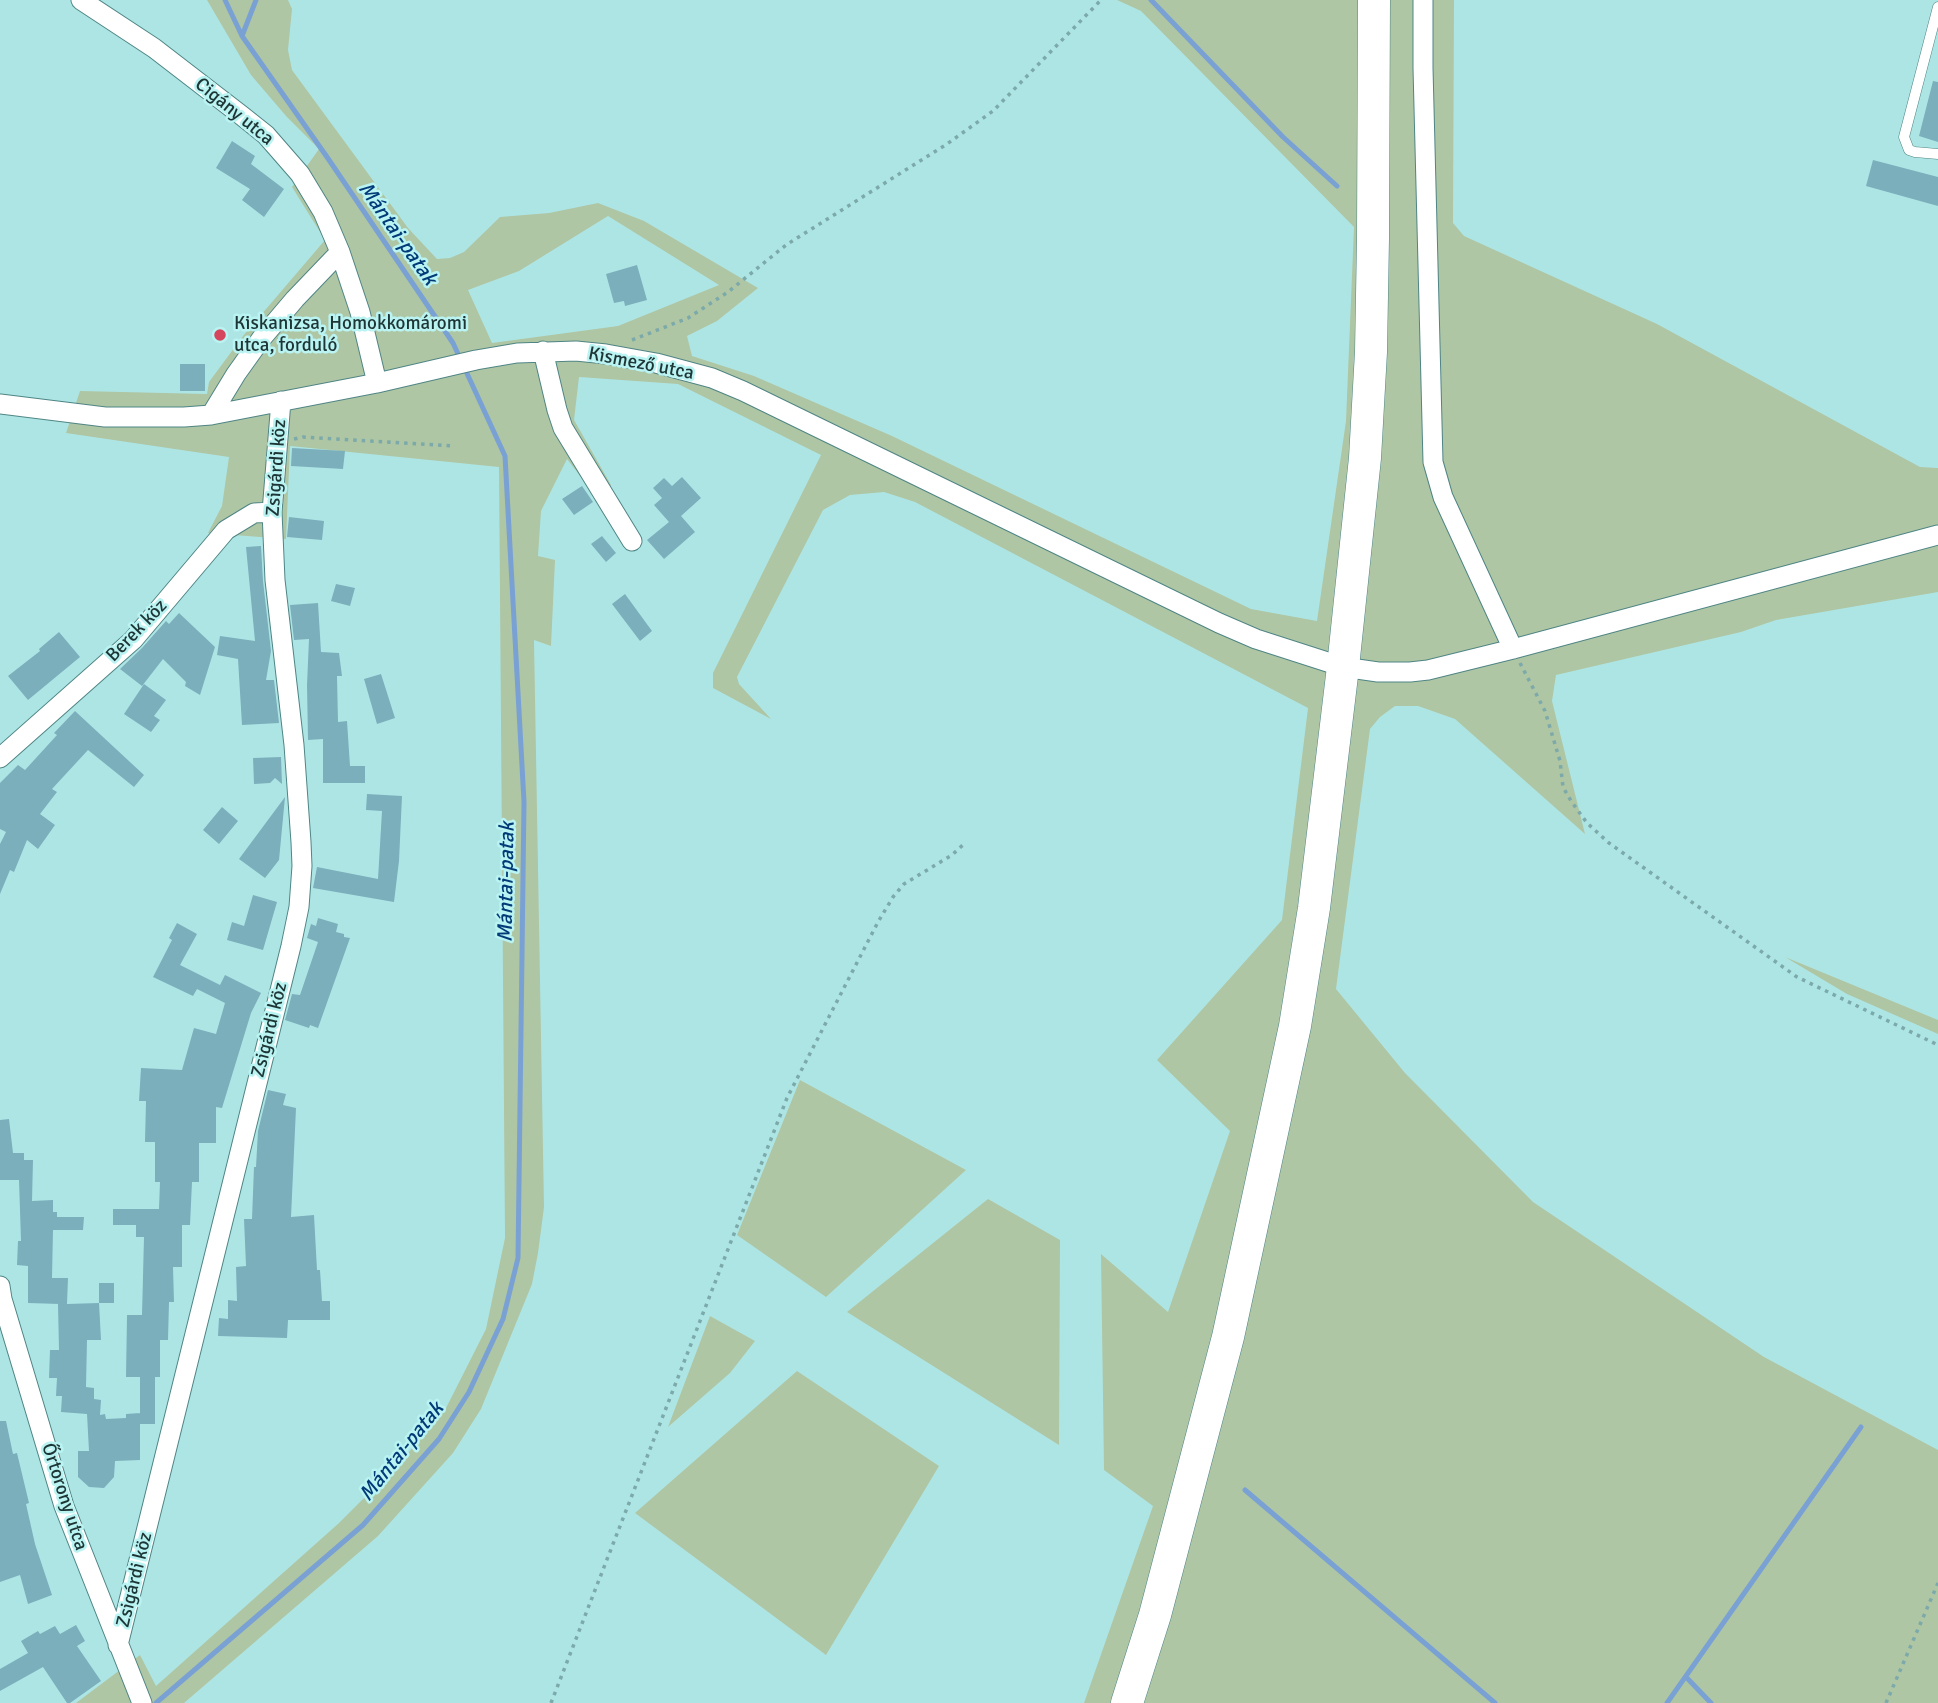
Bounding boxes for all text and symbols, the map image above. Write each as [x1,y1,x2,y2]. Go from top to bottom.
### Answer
street label: Cigány utca [190,73,278,151]
water label: Mántai-patak [352,178,442,290]
place label: Kiskanizsa, Homokkomáromi utca, forduló [234,313,467,357]
marker: Kiskanizsa, Homokkomáromi utca, forduló [212,327,228,343]
street label: Kismező utca [586,343,696,385]
street label: Zsigárdi köz [262,419,292,517]
street label: Berek köz [102,595,172,667]
water label: Mántai-patak [493,822,521,942]
street label: Zsigárdi köz [247,980,293,1080]
water label: Mántai-patak [354,1397,450,1507]
street label: Őrtorony utca [36,1441,92,1553]
street label: Zsigárdi köz [112,1530,158,1630]

